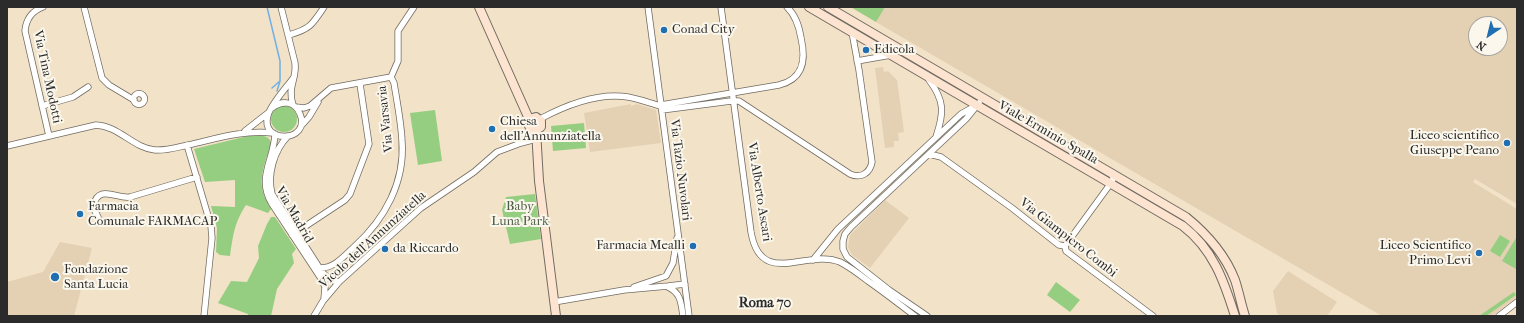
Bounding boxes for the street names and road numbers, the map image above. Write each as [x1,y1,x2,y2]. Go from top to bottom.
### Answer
street label: Via Tina Modotti [30,29,64,125]
street label: Via Varsavia [375,85,397,153]
street label: Viale Erminio Spalla [995,98,1101,168]
street label: Via Tazio Nuvolari [666,118,694,222]
street label: Via Alberto Ascari [743,141,775,243]
street label: Via Madrid [272,184,316,246]
street label: Vicolo dell'Annunziatella [316,188,430,292]
street label: Via Giampiero Combi [1016,195,1120,281]

